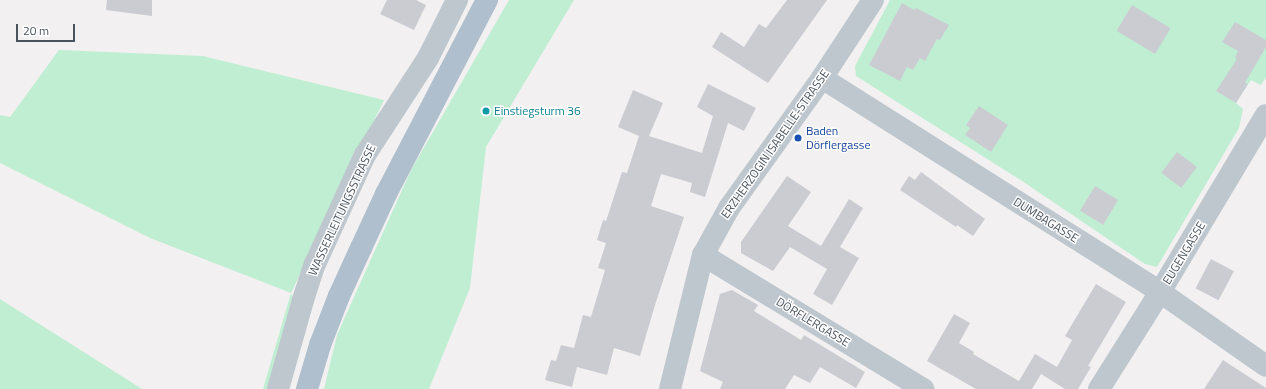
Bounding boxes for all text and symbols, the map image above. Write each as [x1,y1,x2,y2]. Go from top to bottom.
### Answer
scale bar [18,16,77,42]
text: 20 m [23,21,49,40]
street label: ERZHERZOGIN ISABELLE-STRASSE [718,67,832,221]
place label: Einstiegsturm 36 [494,104,581,118]
marker: Einstiegsturm 36 [481,106,491,116]
place label: Baden Dörflergasse [806,124,870,152]
marker: Baden Dörflergasse [793,133,803,143]
street label: WASSERLEITUNGSSTRASSE [305,142,379,278]
street label: DUMBAGASSE [1011,194,1081,246]
street label: EUGENGASSE [1160,219,1208,287]
street label: DÖRFLERGASSE [774,294,852,350]

